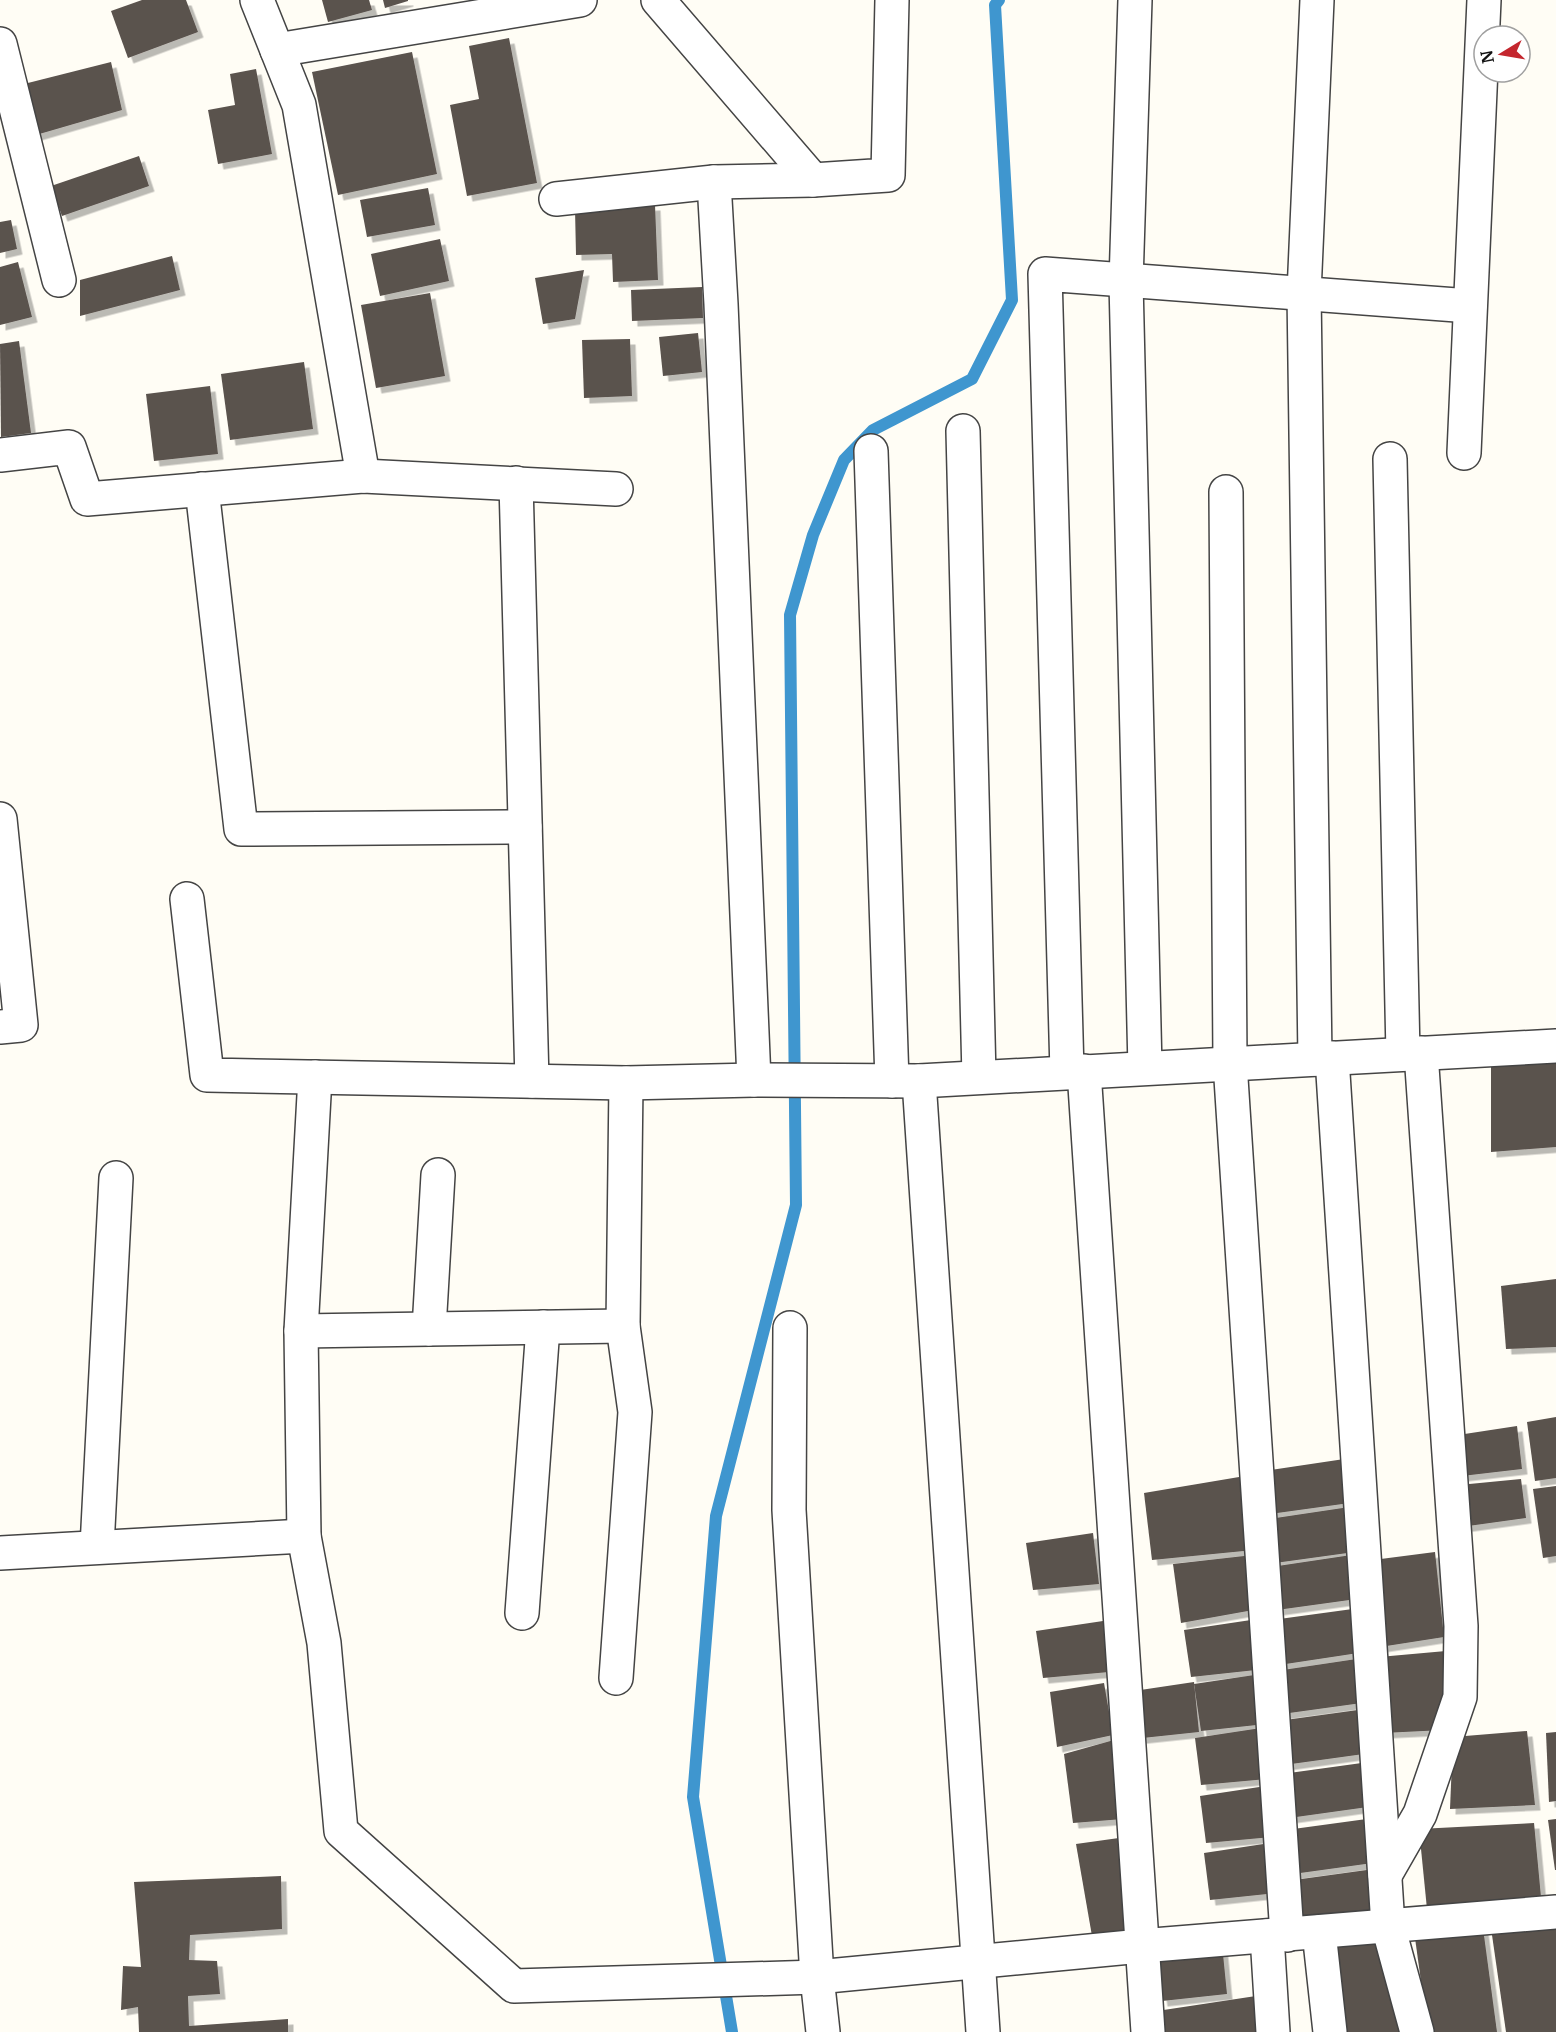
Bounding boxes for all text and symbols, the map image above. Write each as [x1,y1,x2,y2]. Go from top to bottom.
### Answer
north arrow [1472,24,1532,84]
text: N [1476,48,1498,65]

